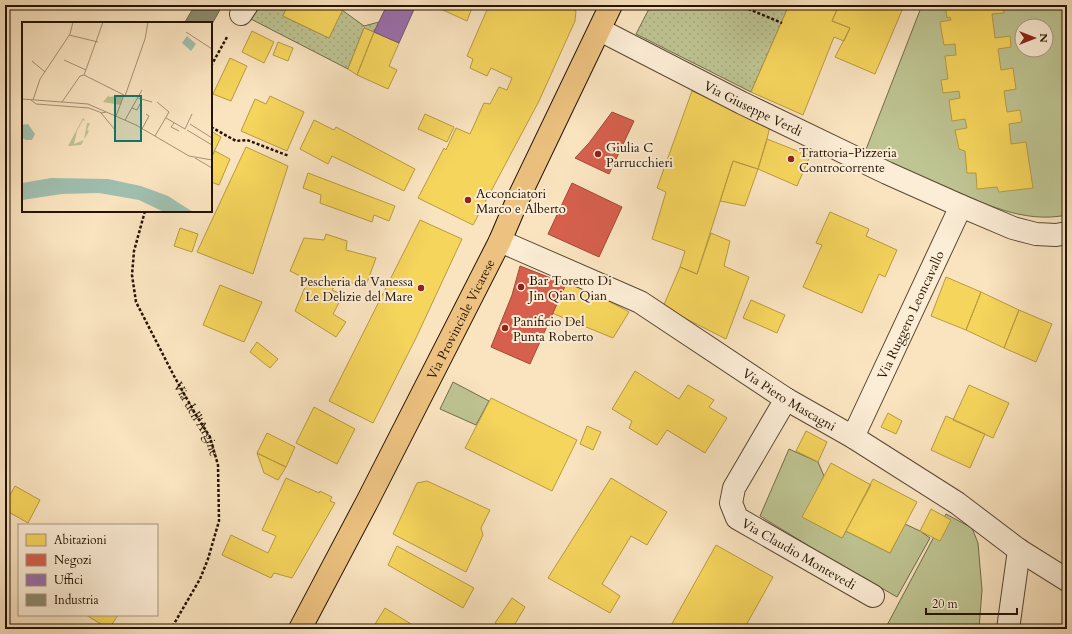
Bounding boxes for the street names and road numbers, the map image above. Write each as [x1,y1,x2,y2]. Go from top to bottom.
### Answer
street label: Via Giuseppe Verdi [700,77,805,141]
street label: Via Ruggero Leoncavallo [873,248,949,382]
street label: Via Provinciale Vicarese [423,256,499,383]
street label: Via Piero Mascagni [738,364,839,436]
street label: Via dell'Argine [169,379,223,459]
street label: Via Claudio Montevedi [738,514,859,595]

